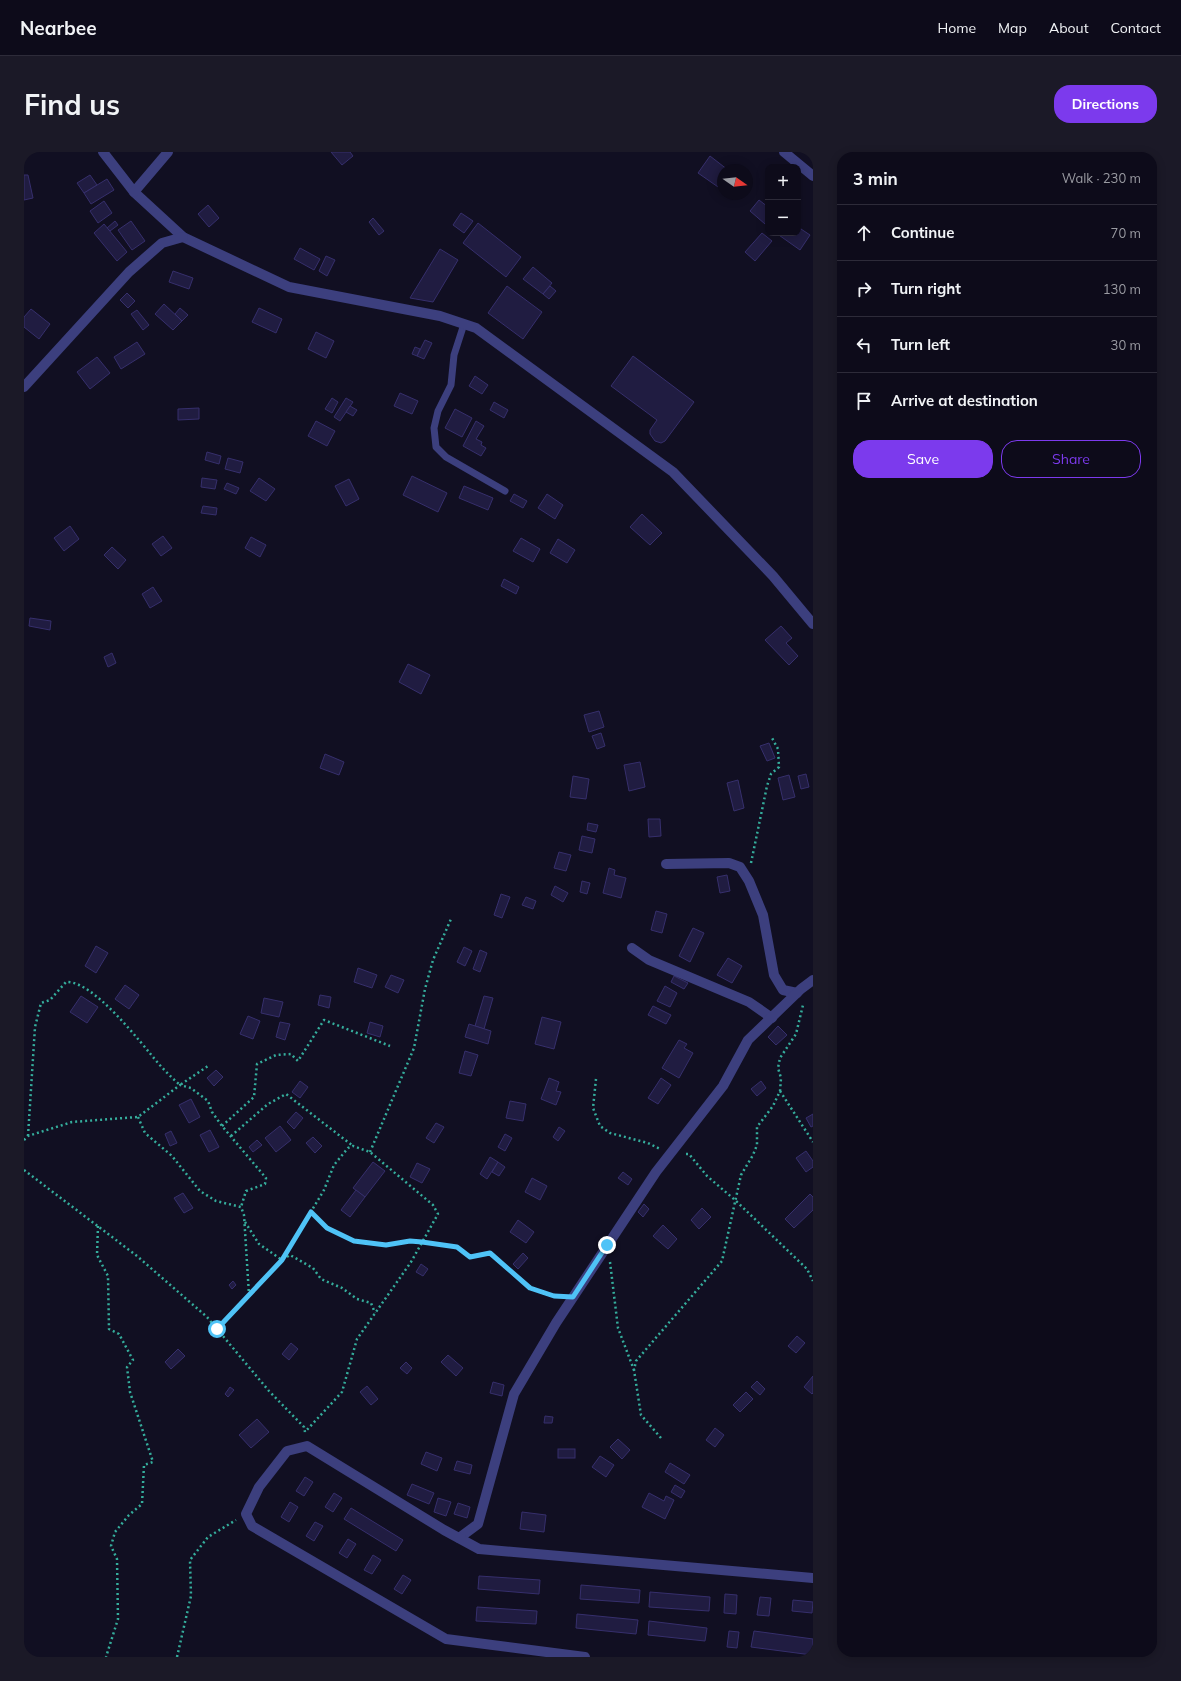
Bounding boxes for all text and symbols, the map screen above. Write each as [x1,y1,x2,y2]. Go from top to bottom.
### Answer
text: Nearbee [20,16,97,40]
text: Home [937,19,976,37]
text: Map [998,19,1027,37]
text: About [1049,19,1089,37]
text: Contact [1111,19,1161,37]
button: Directions [1054,85,1157,123]
text: Find us [24,87,120,122]
north arrow [717,164,753,200]
map controls [765,164,801,236]
button: + [765,164,801,200]
text: 3 min [853,168,898,189]
text: Walk · 230 m [1062,170,1141,186]
button: − [765,200,801,236]
icon: ahead [853,222,875,244]
text: Continue [891,223,954,242]
text: 70 m [1111,225,1141,241]
icon: right [853,278,875,300]
text: Turn right [891,279,961,298]
text: 130 m [1103,281,1141,297]
icon: left [853,334,875,356]
text: Turn left [891,335,950,354]
text: 30 m [1111,337,1141,353]
icon: arrive [853,390,875,412]
text: Arrive at destination [891,391,1038,410]
button: Save [853,440,993,478]
button: Share [1001,440,1141,478]
route end [598,1236,616,1254]
route start [208,1320,226,1338]

